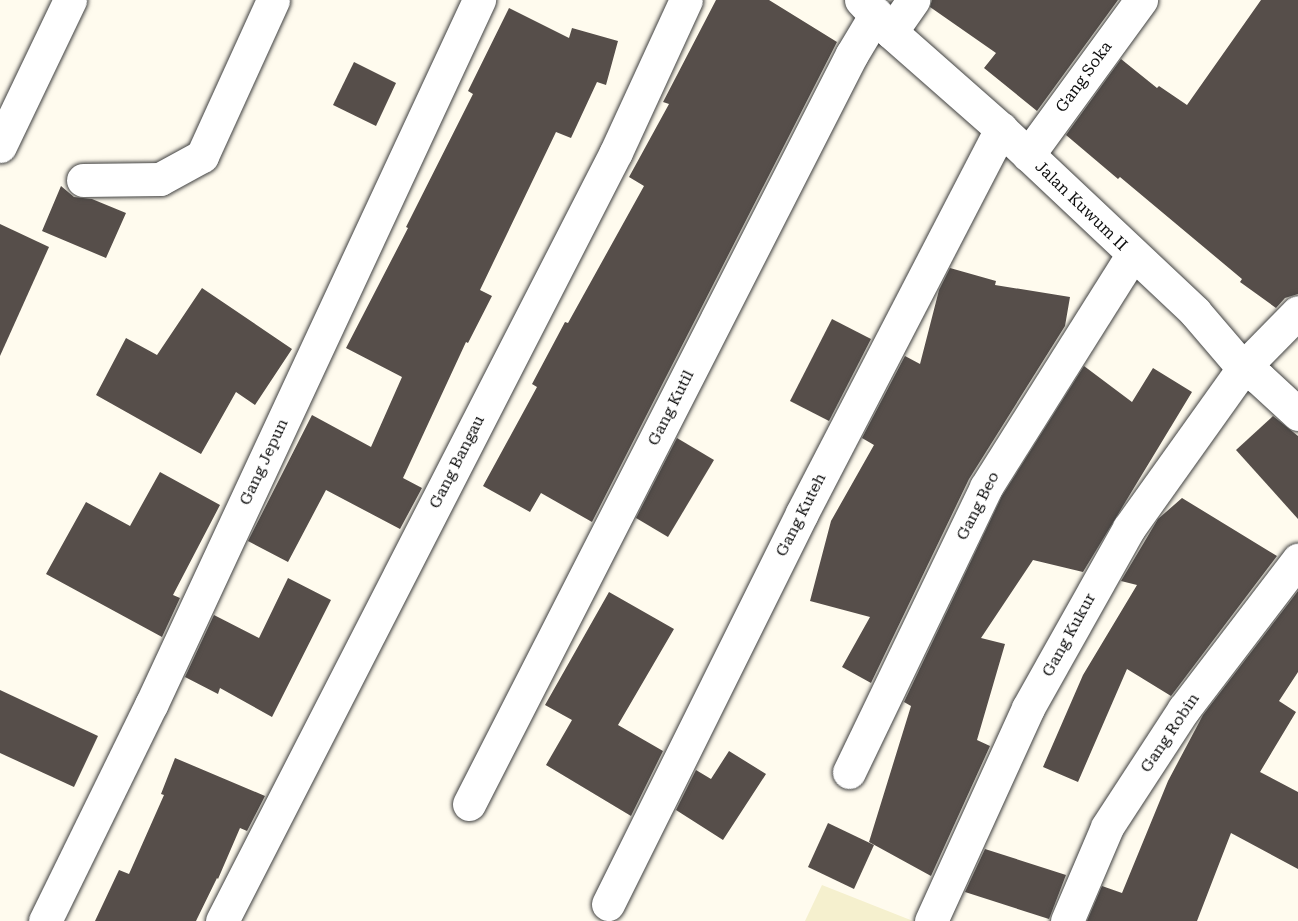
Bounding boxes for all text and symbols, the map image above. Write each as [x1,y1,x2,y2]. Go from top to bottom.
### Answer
street label: Gang Soka [1052,38,1116,116]
street label: Jalan Kuwum II [1031,157,1131,255]
street label: Gang Kutil [644,367,698,449]
street label: Gang Bangau [425,412,489,512]
street label: Gang Jepun [236,416,292,508]
street label: Gang Beo [953,469,1003,543]
street label: Gang Kuteh [772,470,830,560]
street label: Gang Kukur [1038,590,1100,680]
street label: Gang Robin [1137,690,1203,776]

